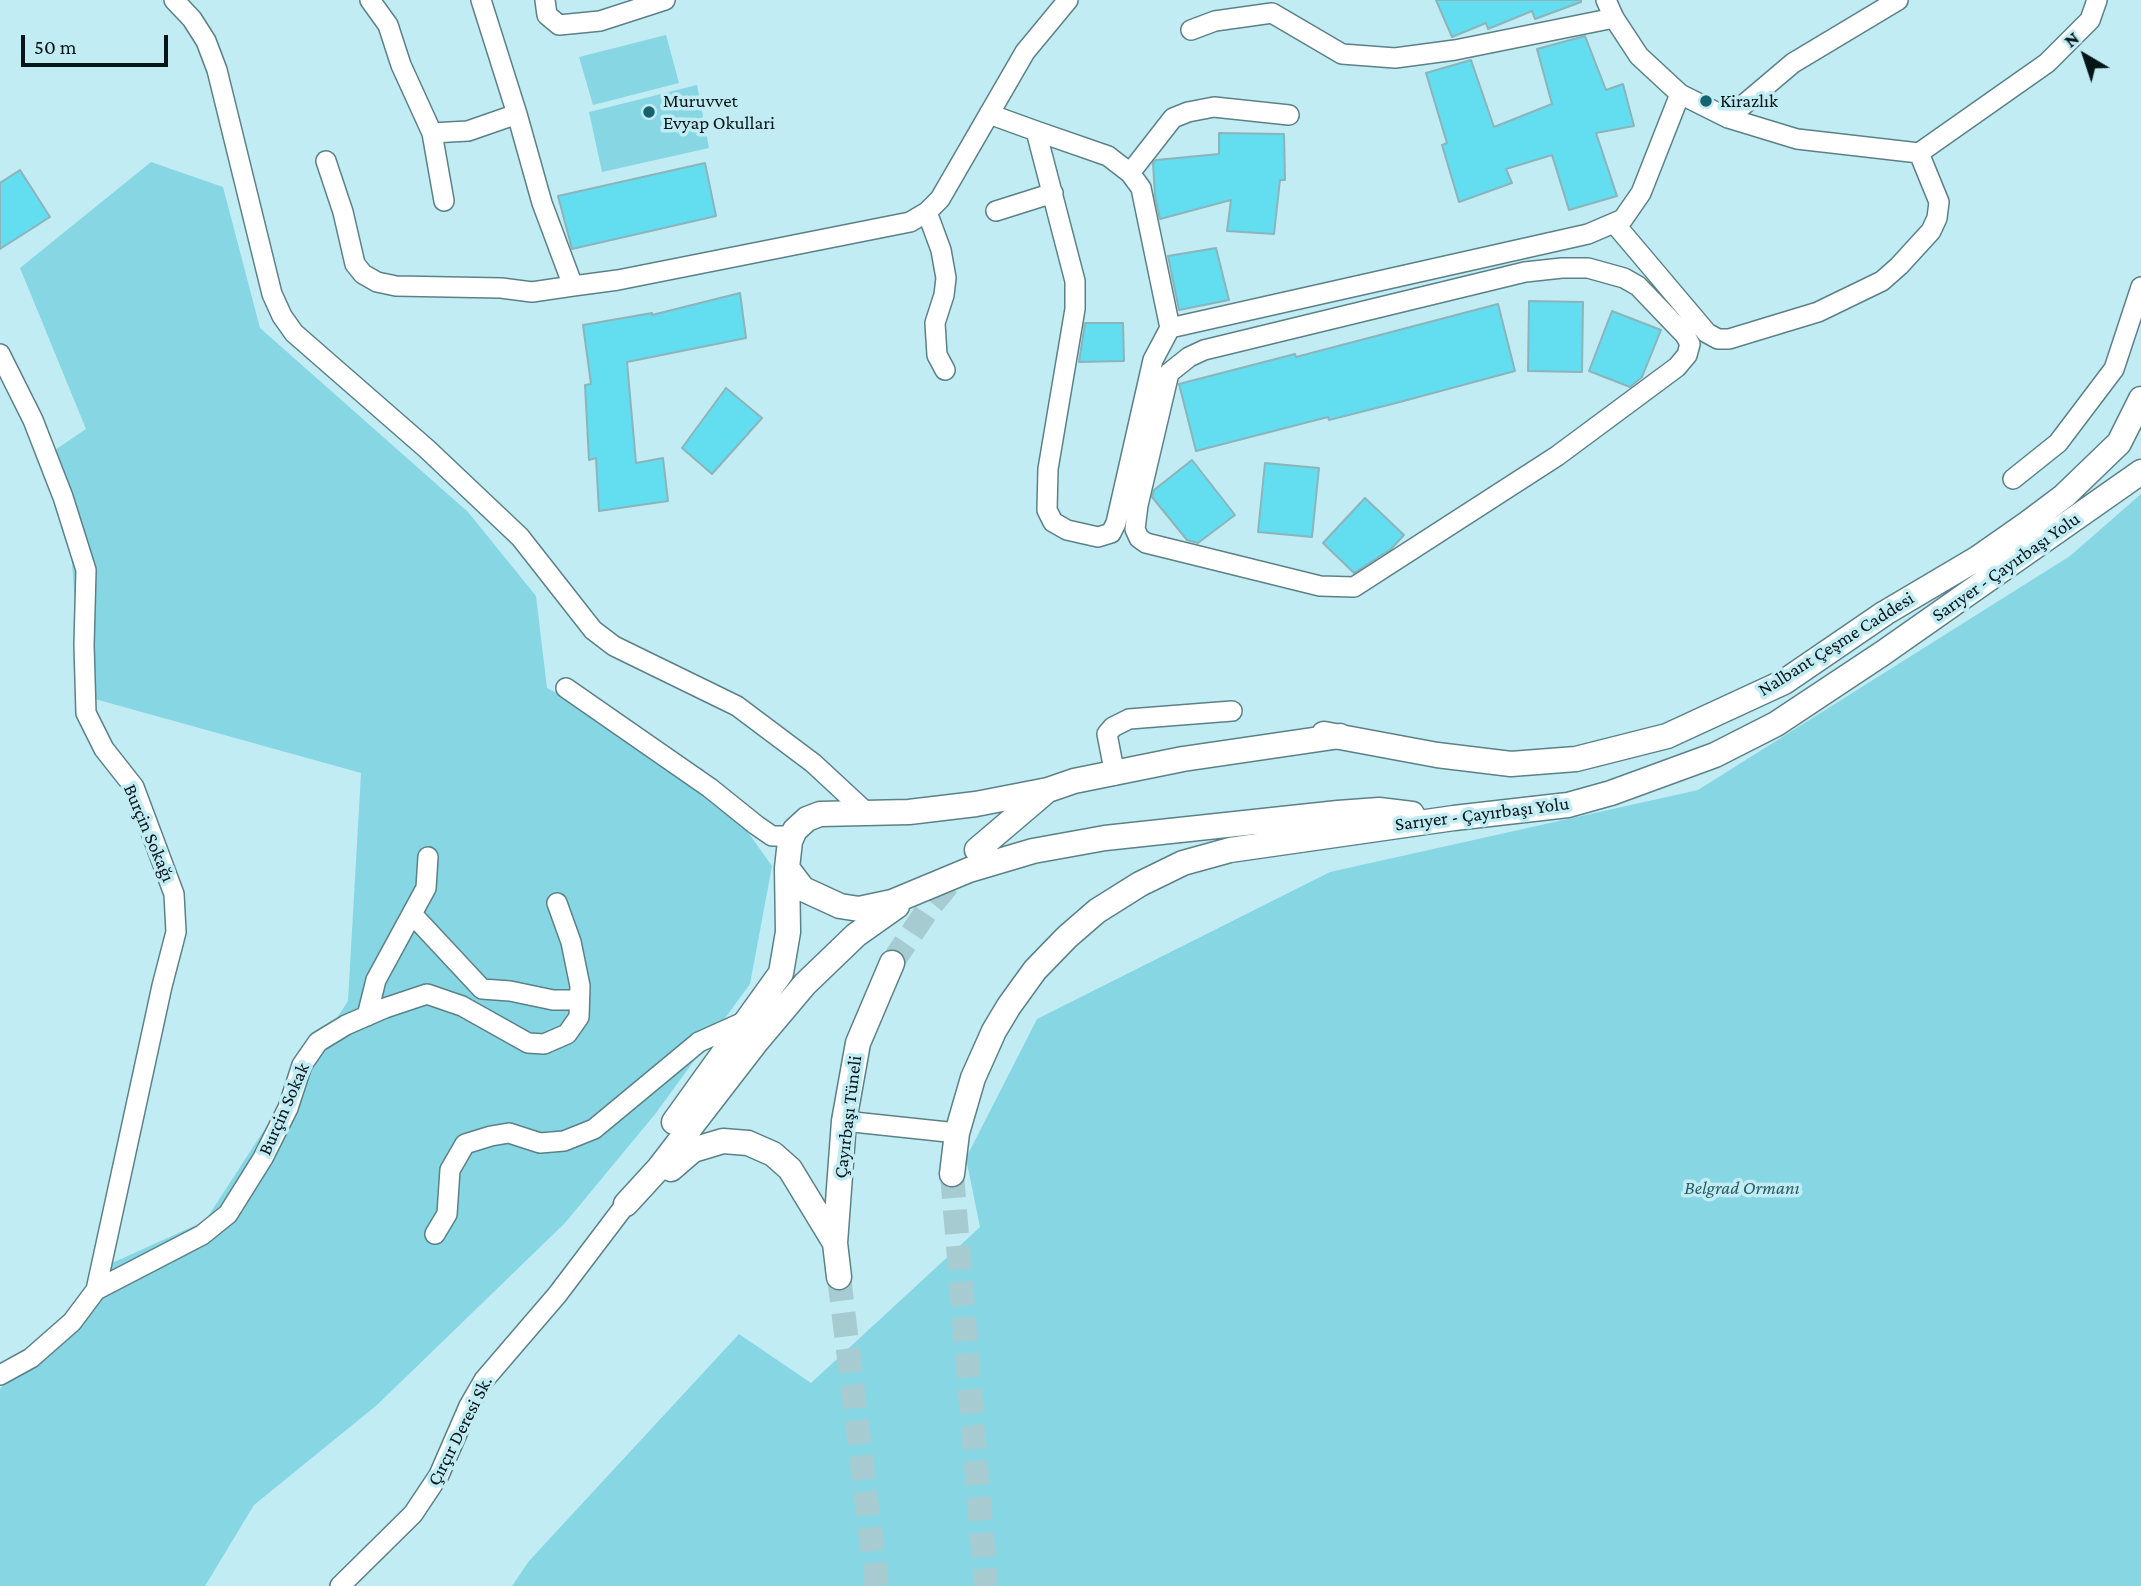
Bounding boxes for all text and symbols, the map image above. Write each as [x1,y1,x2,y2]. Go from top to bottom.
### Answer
scale bar [24,21,172,65]
north arrow [2050,21,2120,91]
text: N [2060,27,2083,52]
text: 50 m [34,35,77,59]
place label: Muruvvet Evyap Okullari [663,90,775,134]
place label: Kirazlık [1720,90,1778,112]
marker: Kirazlık [1698,93,1714,109]
marker: Muruvvet Evyap Okullari [641,104,657,120]
street label: Sarıyer - Çayırbaşı Yolu [1928,507,2084,627]
street label: Nalbant Çeşme Caddesi [1754,587,1918,701]
street label: Burçin Sokağı [118,781,180,885]
street label: Sarıyer - Çayırbaşı Yolu [1394,792,1570,836]
street label: Çayırbaşı Tüneli [829,1054,867,1180]
street label: Burçin Sokak [254,1059,314,1159]
park label: Belgrad Ormanı [1684,1177,1800,1199]
street label: Çırçır Deresi Sk. [423,1372,497,1490]

